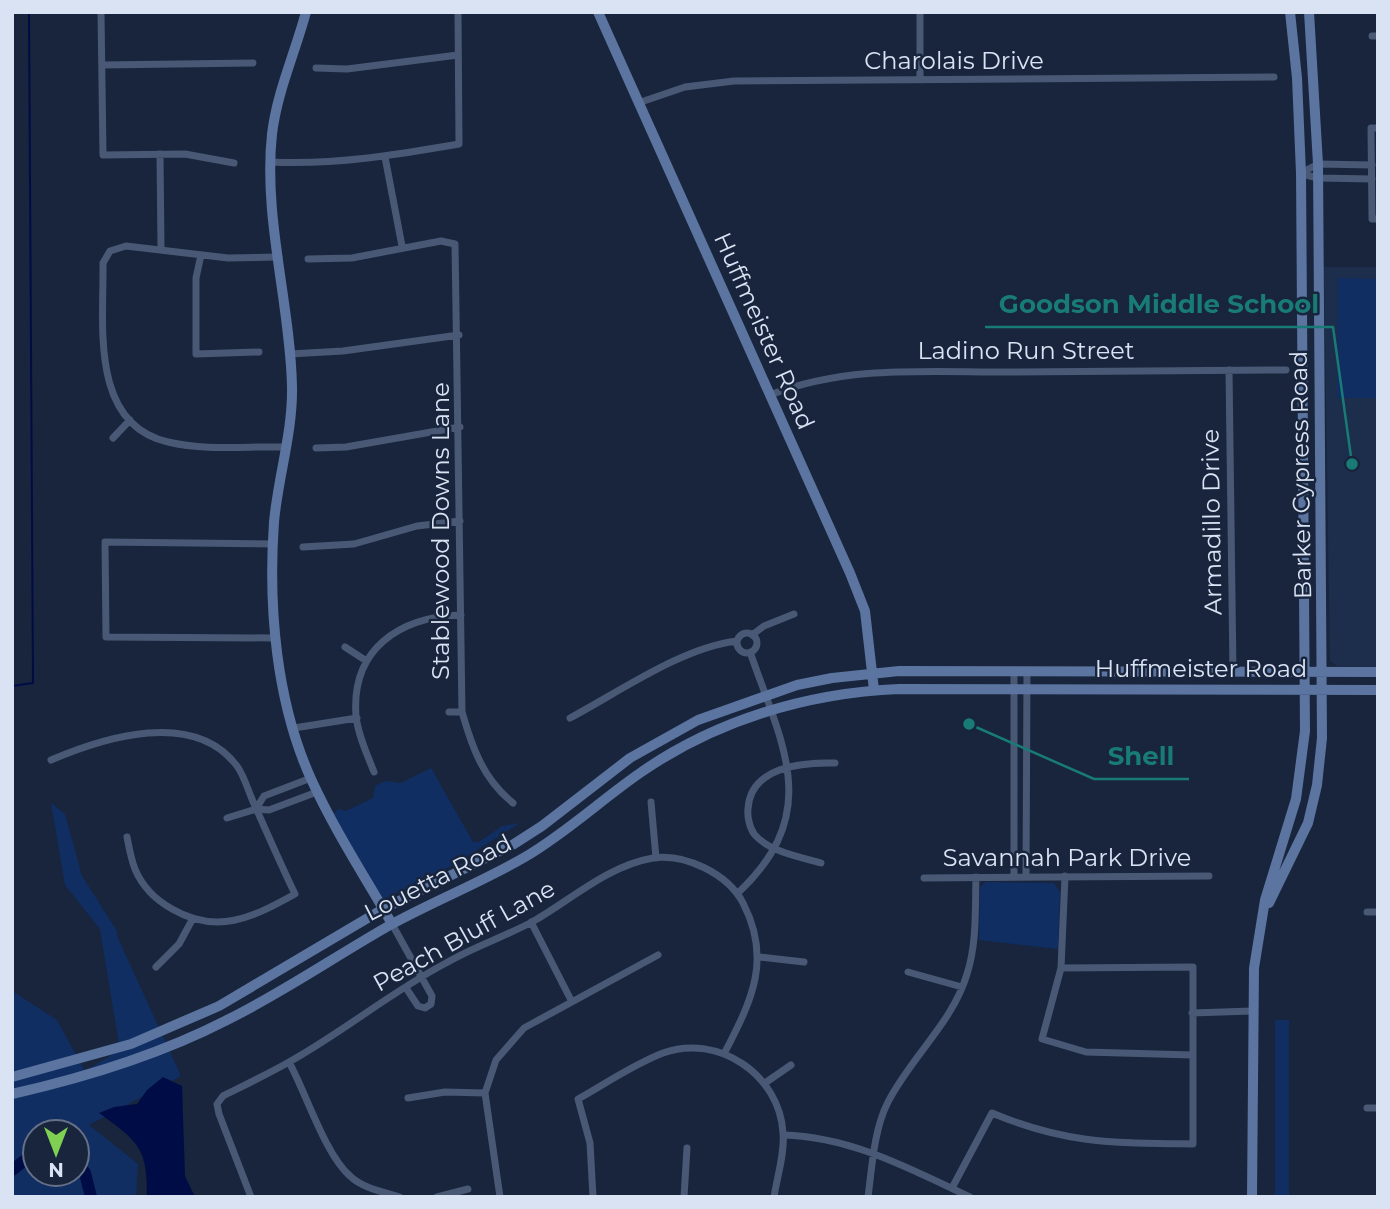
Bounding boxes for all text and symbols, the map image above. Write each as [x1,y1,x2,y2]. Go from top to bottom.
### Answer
street label: Charolais Drive [864,46,1044,75]
street label: Huffmeister Road [708,228,821,434]
callout: Goodson Middle School [985,280,1333,327]
text: Goodson Middle School [999,288,1319,320]
street label: Ladino Run Street [917,336,1135,365]
street label: Barker Cypress Road [1284,351,1317,600]
street label: Stablewood Downs Lane [426,382,455,680]
street label: Armadillo Drive [1195,429,1228,615]
street label: Huffmeister Road [1095,654,1307,683]
callout: Shell [1094,732,1189,779]
text: Shell [1108,740,1174,772]
street label: Louetta Road [359,828,516,927]
street label: Savannah Park Drive [943,843,1191,872]
street label: Peach Bluff Lane [368,874,560,998]
north arrow [21,1118,91,1188]
text: N [48,1158,64,1181]

